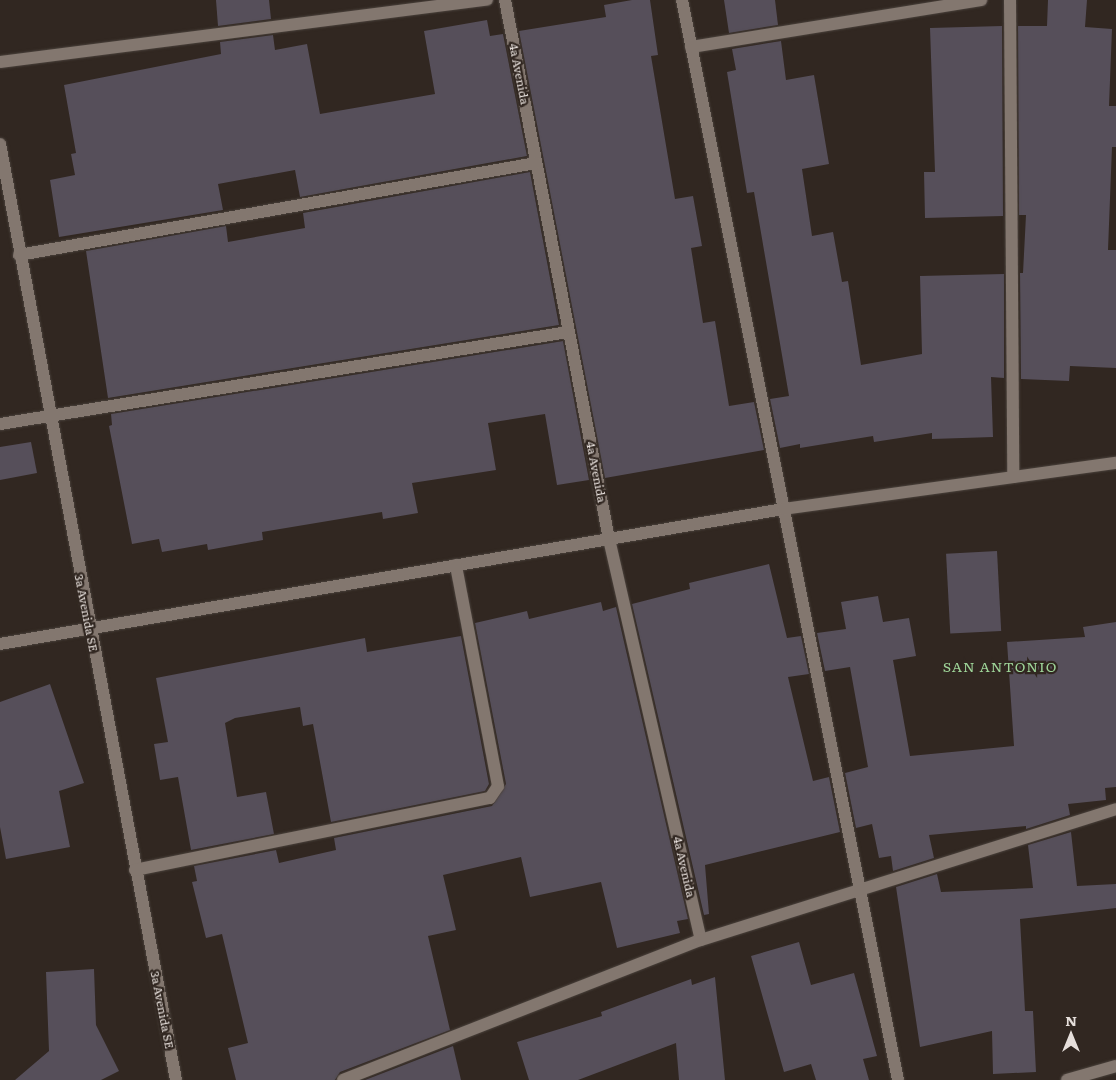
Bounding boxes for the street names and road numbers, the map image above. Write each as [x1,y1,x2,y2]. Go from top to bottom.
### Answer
street label: 4a Avenida [506,42,532,106]
street label: 4a Avenida [583,440,609,504]
street label: 3a Avenida SE [71,573,101,653]
street label: 4a Avenida [670,835,698,899]
street label: 3a Avenida SE [147,970,177,1050]

